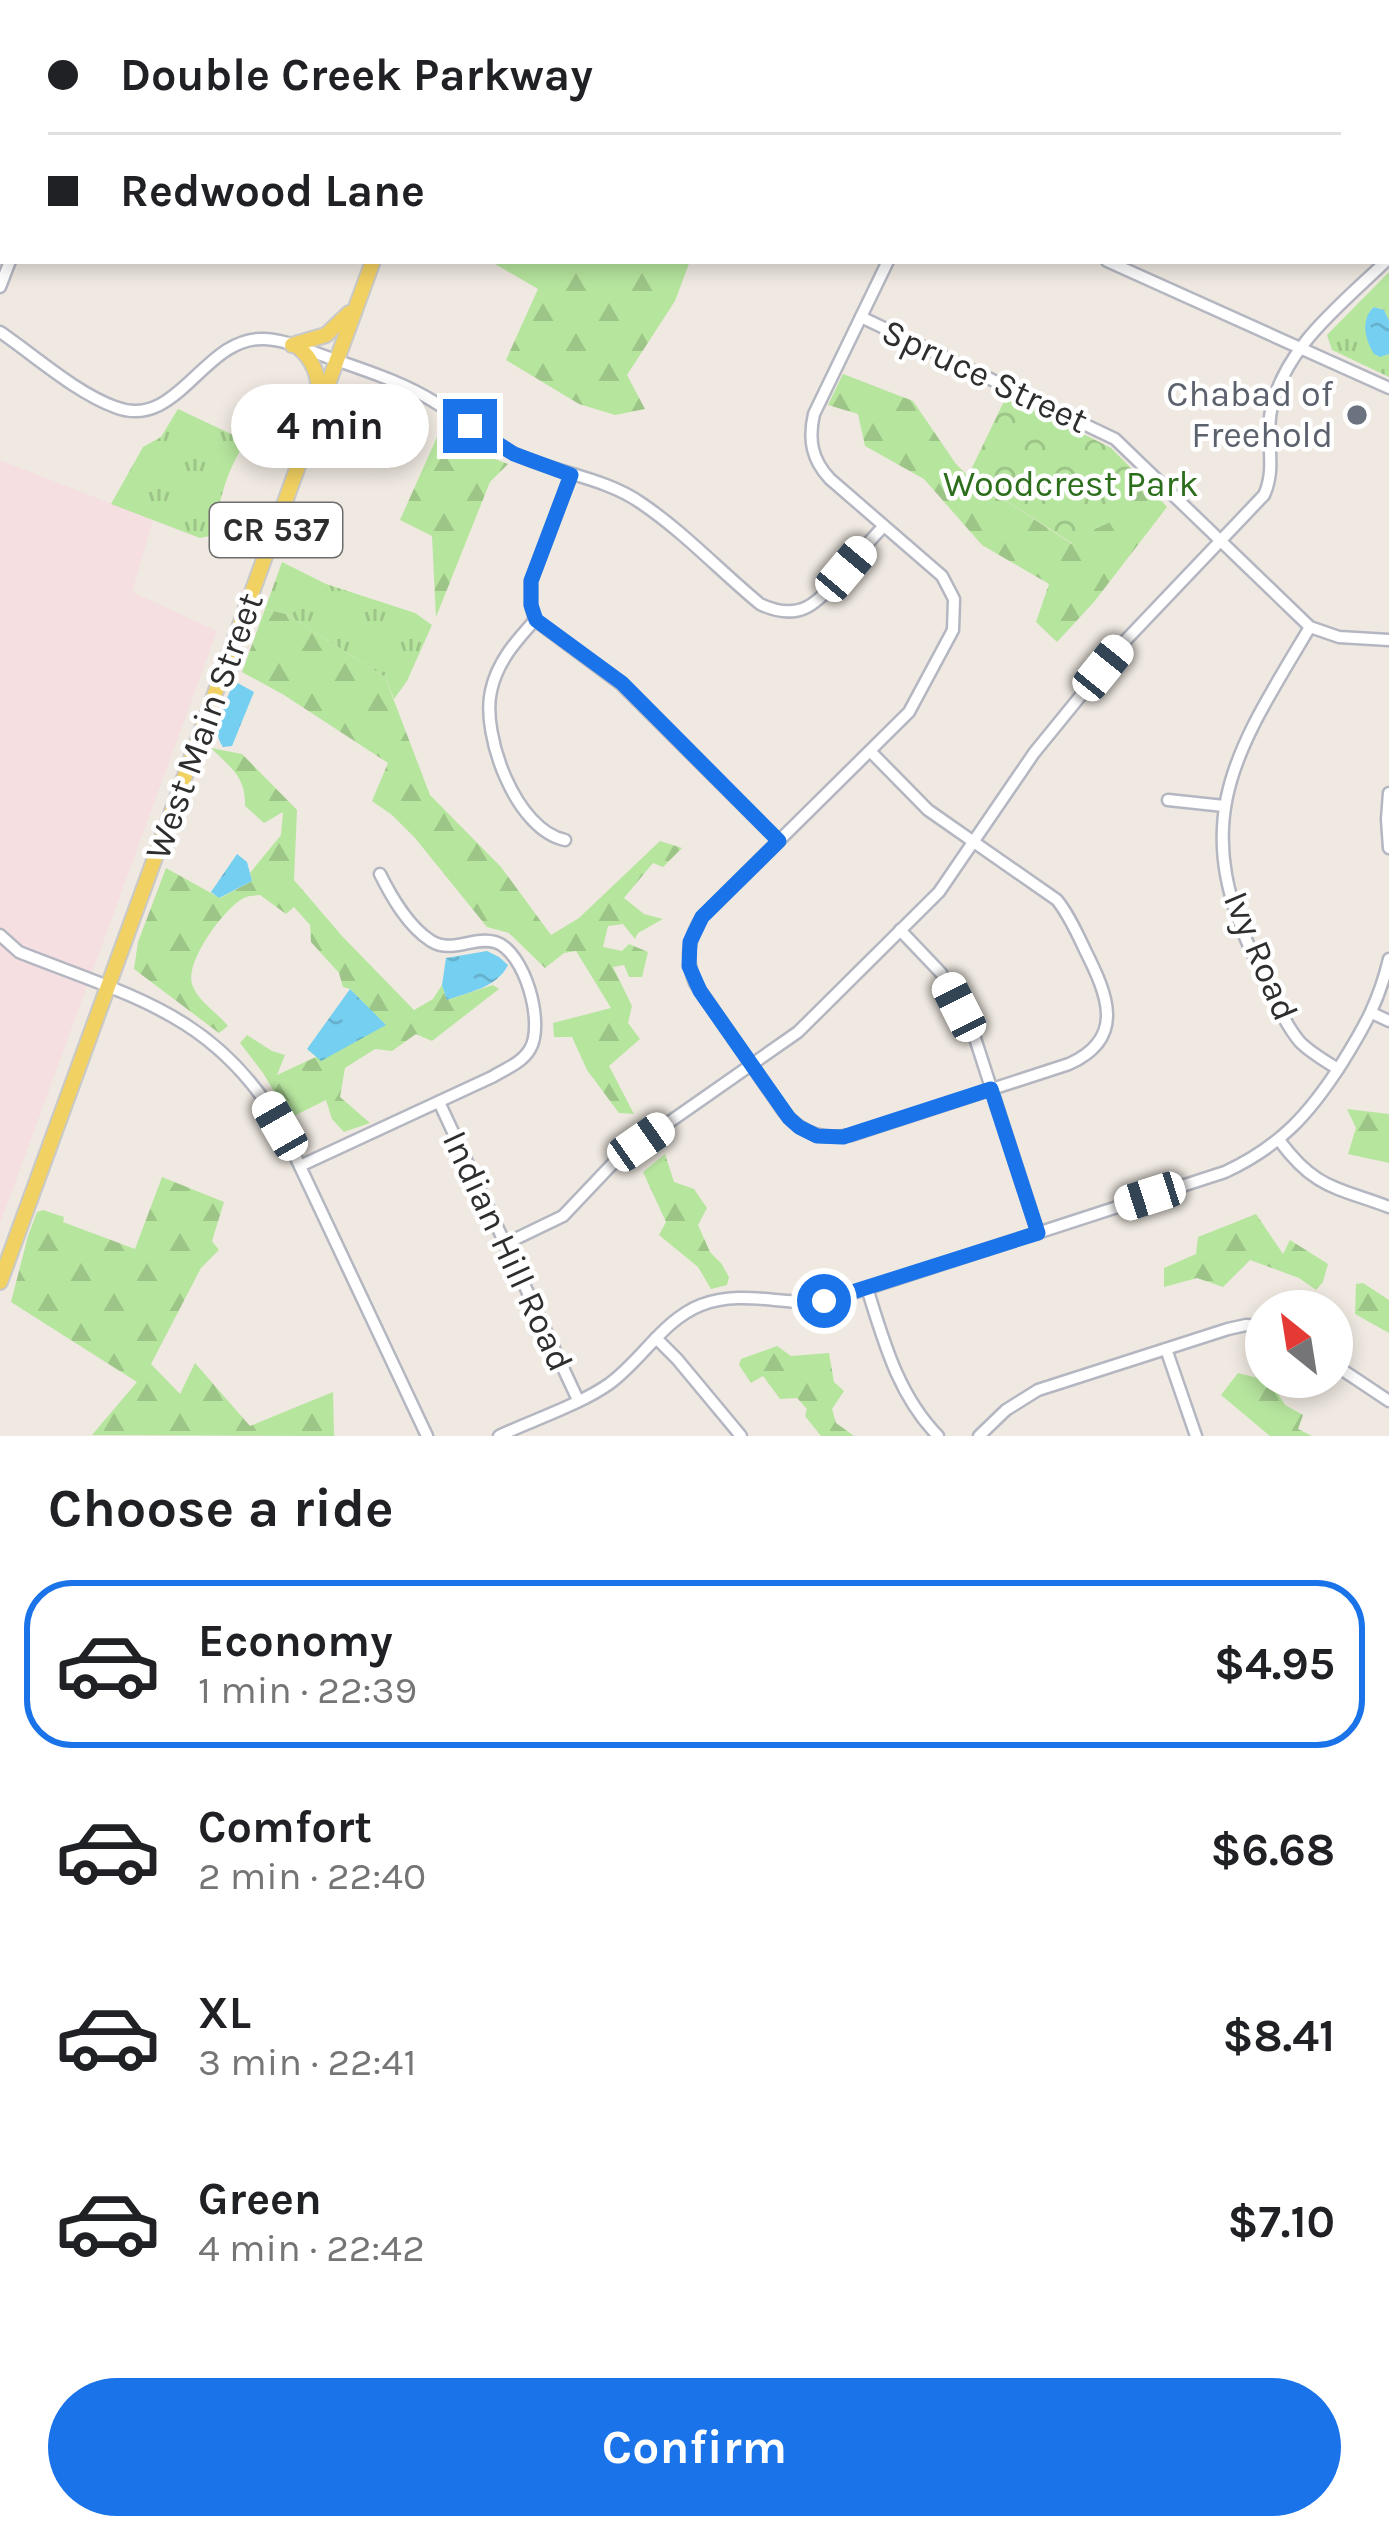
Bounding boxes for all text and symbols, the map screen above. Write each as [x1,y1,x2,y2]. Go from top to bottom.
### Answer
text: Double Creek Parkway [120,49,593,101]
text: Redwood Lane [120,165,425,217]
street label: Spruce Street [876,310,1094,442]
place label: Chabad of Freehold [1166,373,1334,456]
callout: 4 min [230,384,428,468]
route end [443,399,497,453]
marker: Chabad of Freehold [1344,402,1370,428]
text: 4 min [276,403,384,449]
park label: Woodcrest Park [943,463,1199,505]
road number: CR 537 [210,503,342,557]
car [809,530,883,608]
street label: West Main Street [136,587,272,865]
car [1066,629,1140,707]
street label: Ivy Road [1215,885,1307,1027]
car [927,967,991,1047]
car [246,1086,314,1166]
car [601,1107,681,1177]
street label: Indian Hill Road [434,1124,582,1378]
car [1110,1168,1190,1224]
route start [797,1274,851,1328]
north arrow [1245,1290,1353,1398]
map controls [1245,1290,1353,1398]
text: Choose a ride [48,1476,394,1540]
icon: car [54,1610,162,1718]
text: Economy [198,1615,393,1667]
text: $4.95 [1214,1638,1335,1690]
text: 1 min · 22:39 [198,1667,417,1713]
icon: car [54,1796,162,1904]
text: Comfort [198,1801,372,1853]
text: $6.68 [1211,1824,1335,1876]
text: 2 min · 22:40 [198,1853,426,1899]
icon: car [54,1982,162,2090]
text: XL [198,1987,251,2039]
text: $8.41 [1222,2010,1335,2062]
text: 3 min · 22:41 [198,2039,416,2085]
icon: car [54,2168,162,2276]
text: Green [198,2173,322,2225]
text: $7.10 [1227,2196,1335,2248]
text: 4 min · 22:42 [198,2225,425,2271]
button: Confirm [48,2378,1341,2516]

